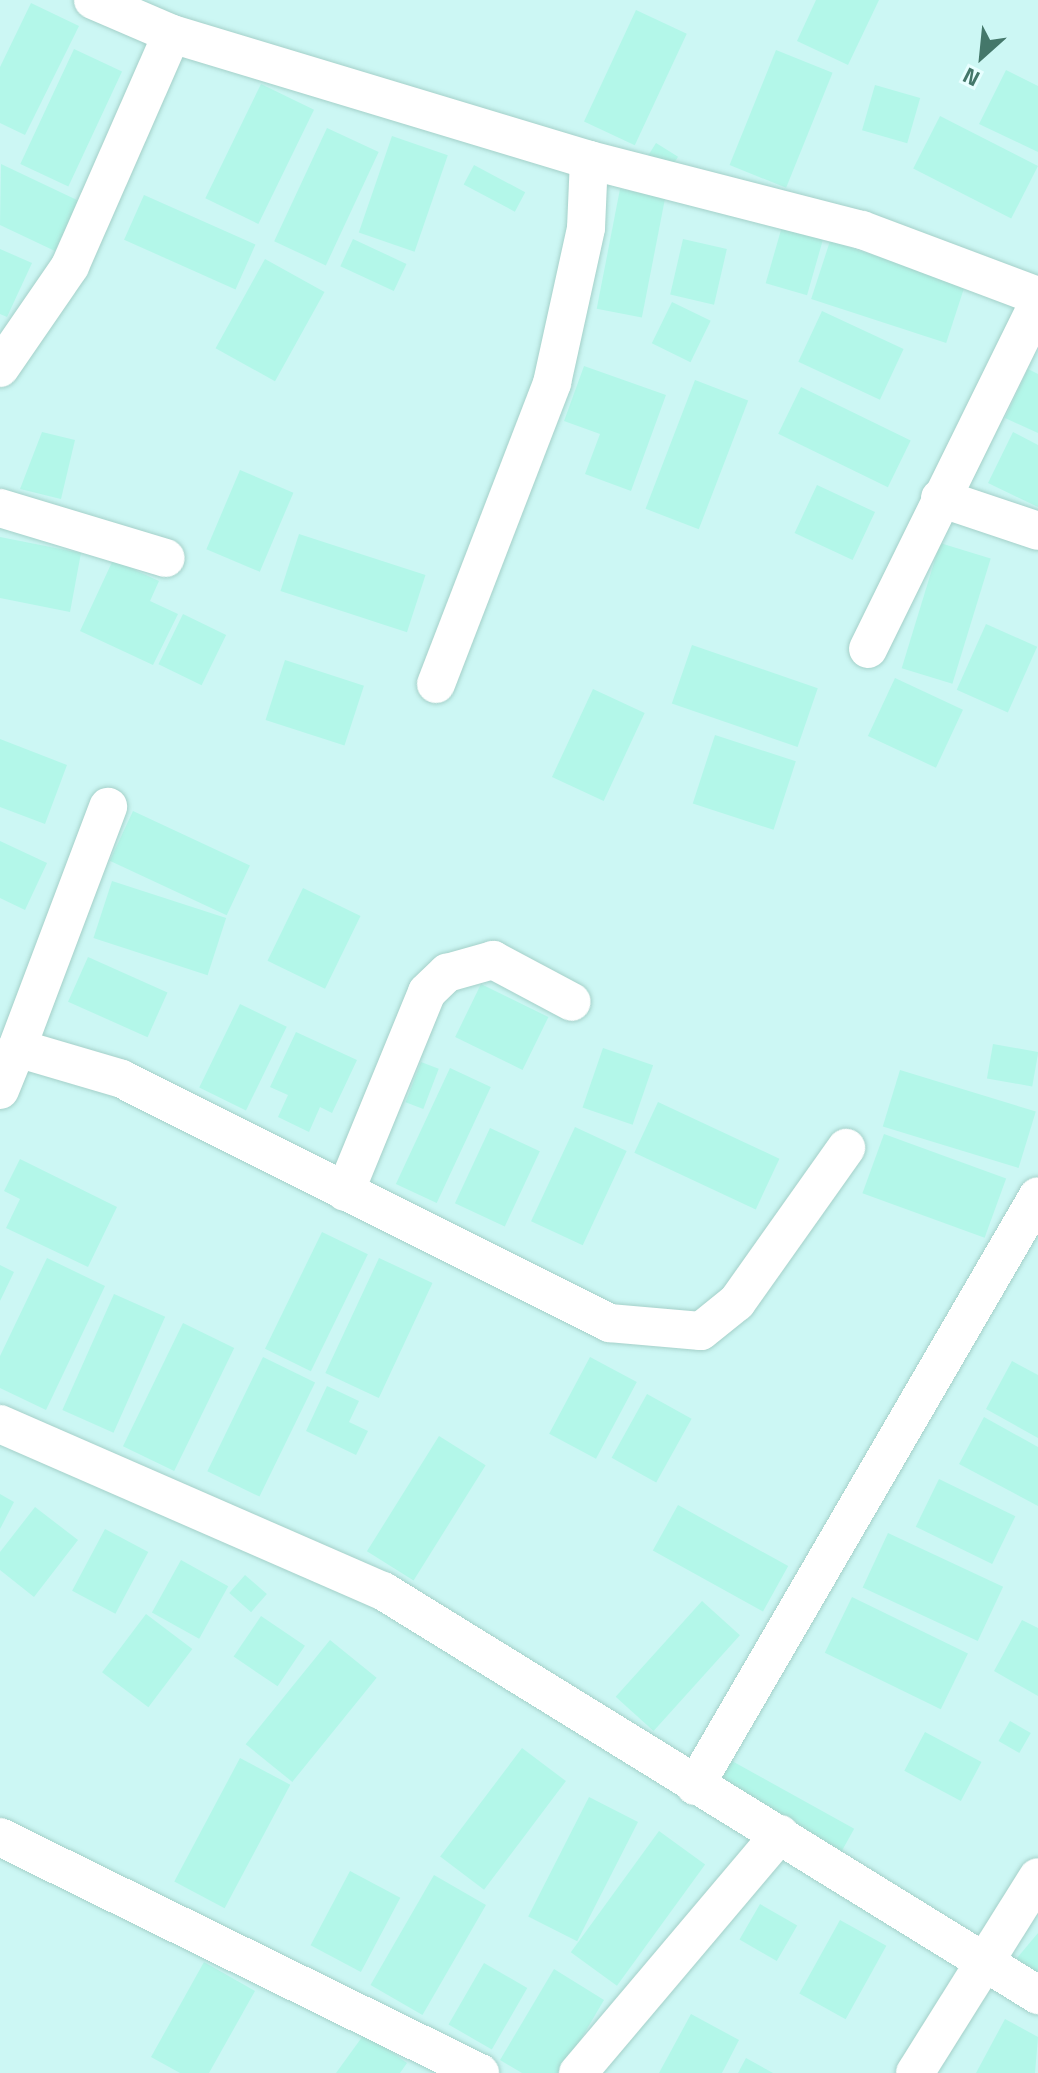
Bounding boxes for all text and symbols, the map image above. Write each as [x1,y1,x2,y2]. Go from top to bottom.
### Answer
north arrow [942,16,1022,96]
text: N [957,59,986,96]

